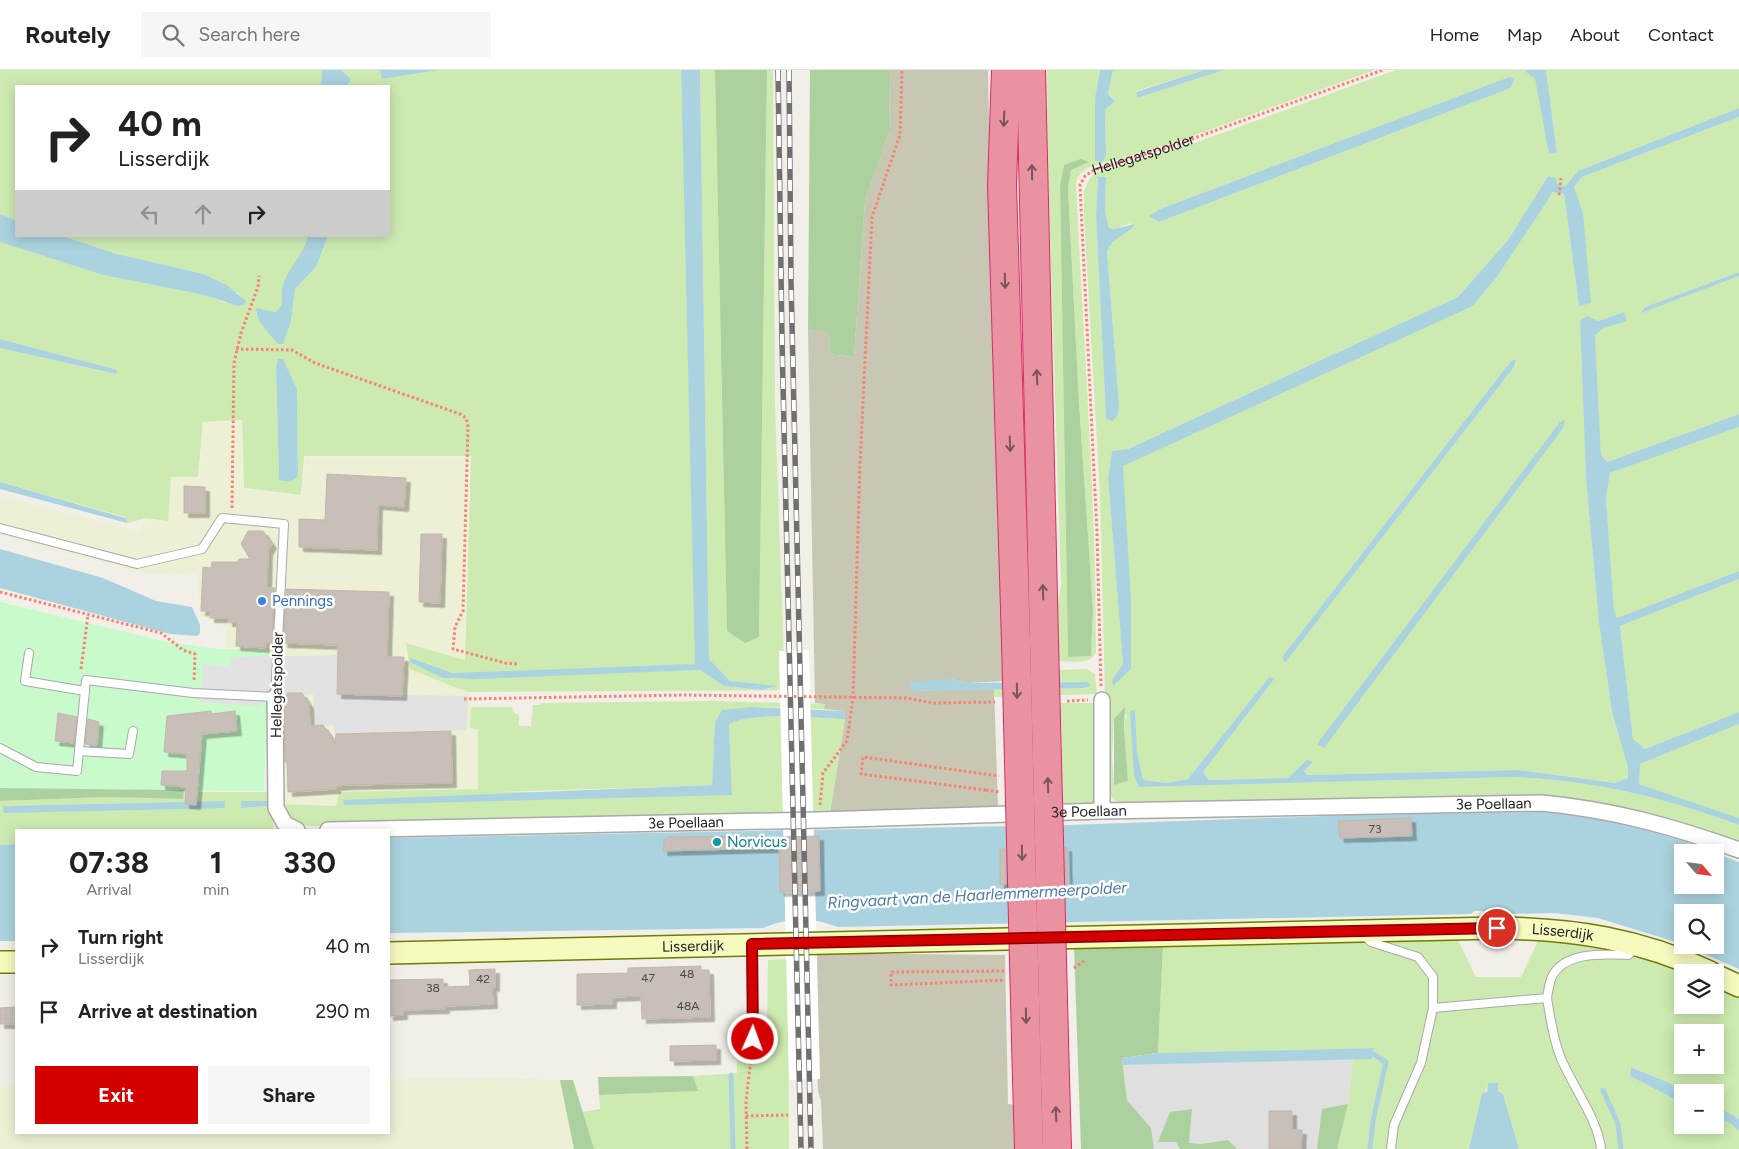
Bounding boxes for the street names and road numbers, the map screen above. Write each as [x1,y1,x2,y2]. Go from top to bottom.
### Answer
street label: Hellegatspolder [1090,130,1197,179]
street label: Hellegatspolder [267,632,287,738]
street label: 3e Poellaan [1456,794,1532,814]
street label: 3e Poellaan [1051,802,1127,822]
street label: 3e Poellaan [648,813,724,832]
street label: Lisserdijk [1531,920,1596,945]
street label: Lisserdijk [662,936,725,956]

